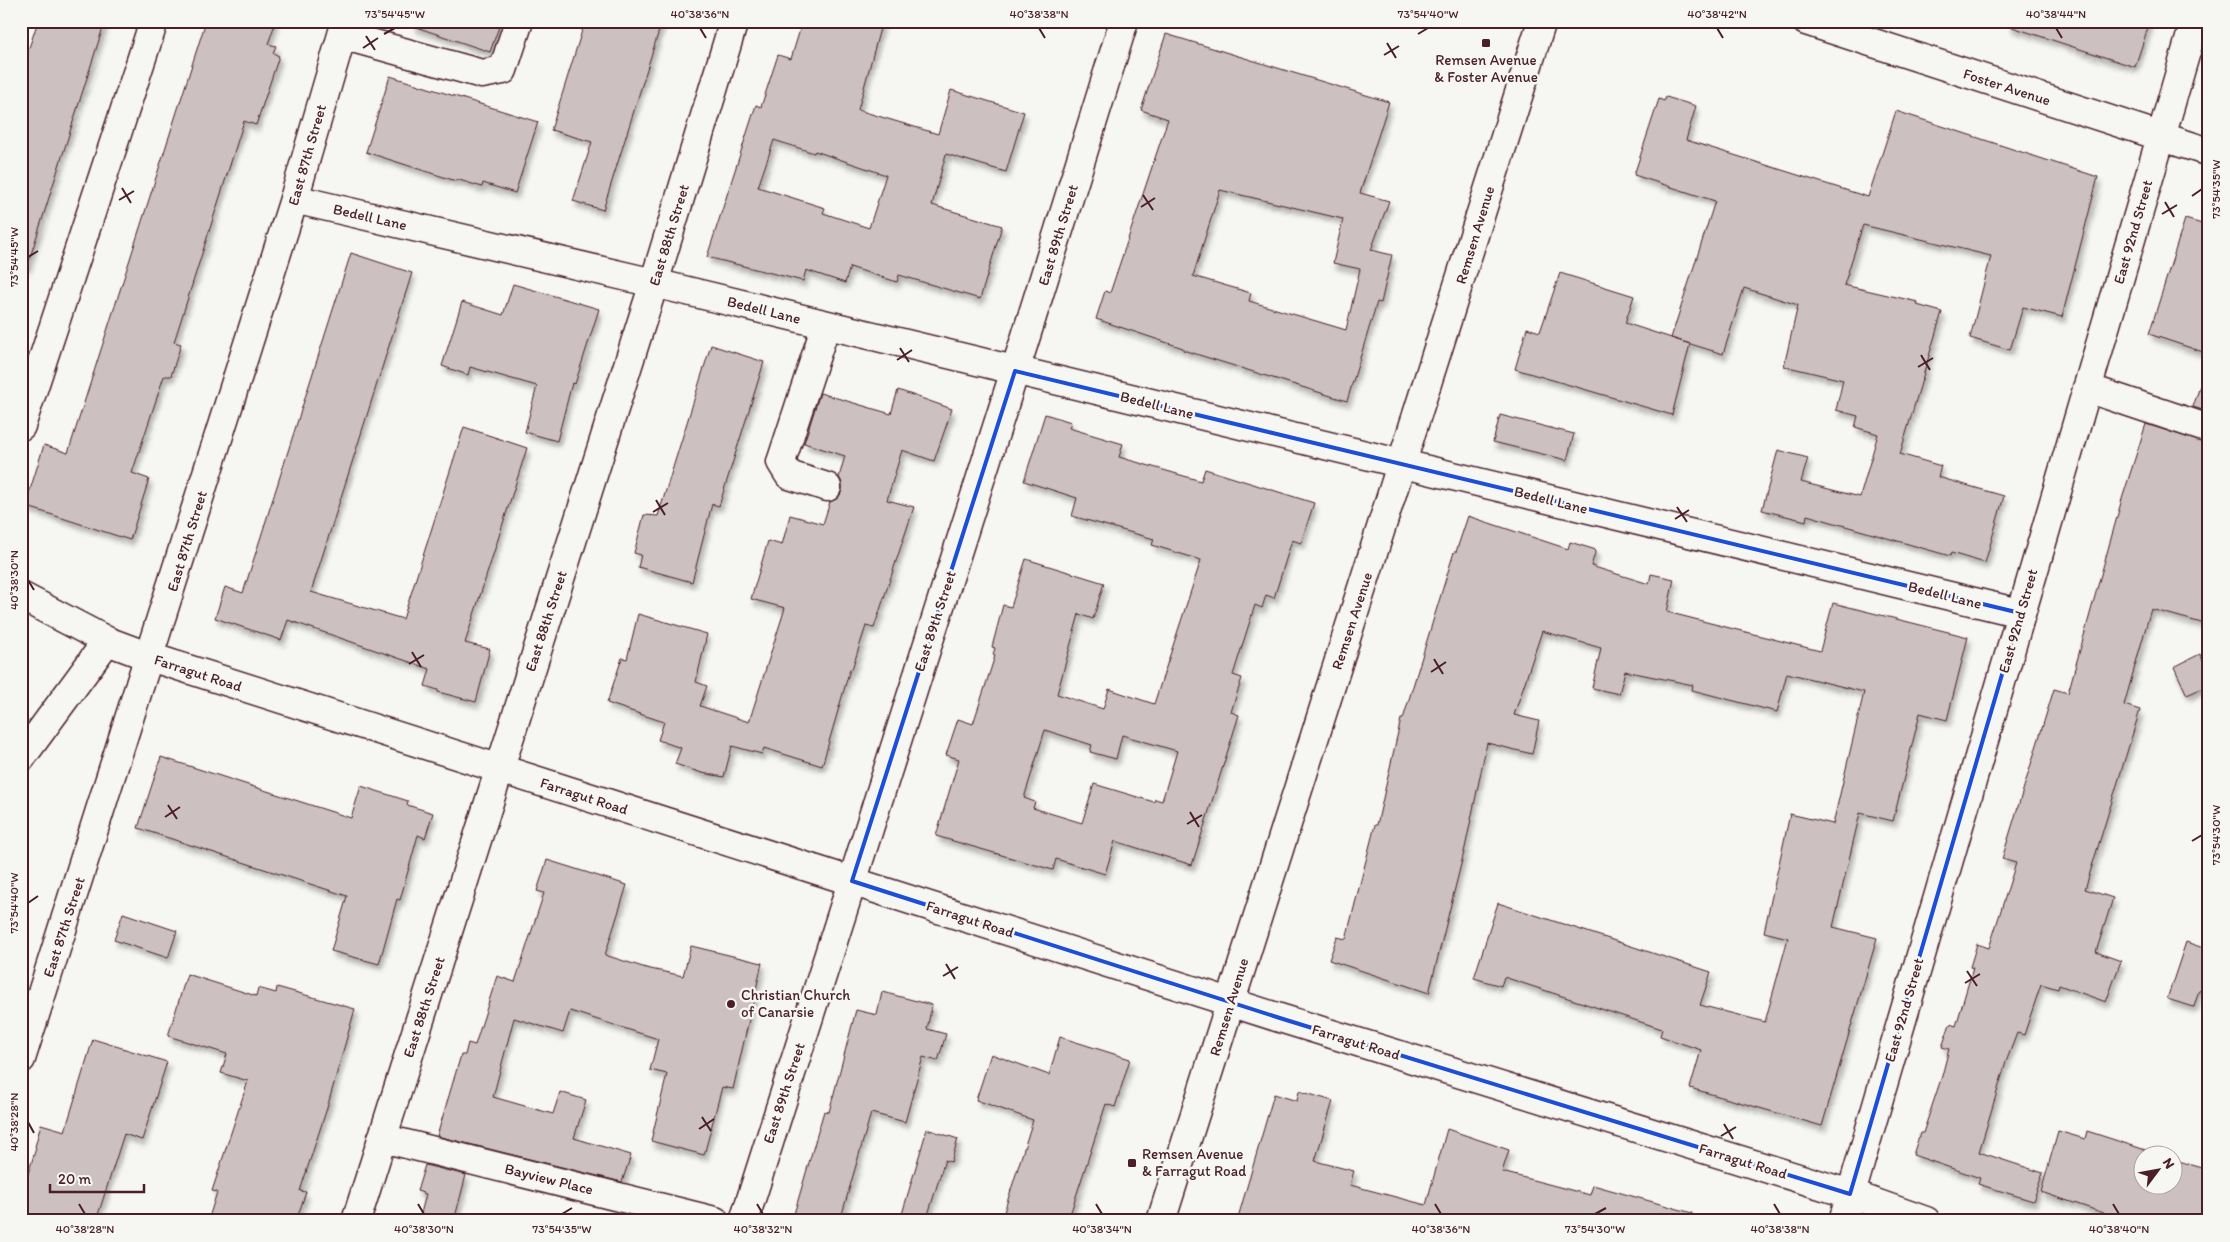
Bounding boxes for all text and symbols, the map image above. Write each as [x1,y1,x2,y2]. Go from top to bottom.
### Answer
text: 73°54'45"W [365,7,425,21]
text: 40°38'36"N [671,7,729,21]
text: 40°38'38"N [1009,7,1069,21]
text: 73°54'40"W [1397,7,1459,21]
text: 40°38'42"N [1687,7,1747,21]
text: 40°38'44"N [2026,7,2086,21]
marker: Remsen Avenue & Foster Avenue [1480,37,1492,49]
place label: Remsen Avenue & Foster Avenue [1434,51,1538,86]
street label: Foster Avenue [1961,64,2053,110]
street label: East 87th Street [284,102,330,208]
text: 73°54'35"W [2209,159,2223,219]
street label: East 92nd Street [2110,177,2157,286]
street label: East 88th Street [645,182,693,288]
street label: East 89th Street [1034,182,1082,288]
street label: Remsen Avenue [1452,184,1498,286]
street label: Bedell Lane [331,200,409,234]
text: 73°54'45"W [7,227,21,287]
street label: Bedell Lane [725,292,803,328]
street label: Bedell Lane [1118,387,1196,423]
street label: Bedell Lane [1512,482,1590,518]
street label: East 87th Street [163,488,211,594]
text: 40°38'30"N [7,550,21,610]
street label: East 92nd Street [1995,566,2042,675]
street label: East 88th Street [521,568,571,674]
street label: East 89th Street [910,568,960,674]
street label: Remsen Avenue [1328,570,1376,672]
street label: Bedell Lane [1906,577,1984,613]
street label: Farragut Road [152,650,244,696]
street label: Farragut Road [538,773,630,819]
text: 73°54'30"W [2209,805,2223,865]
text: 73°54'40"W [7,872,21,934]
street label: East 87th Street [39,874,89,979]
street label: Farragut Road [924,896,1016,942]
street label: East 88th Street [399,954,449,1060]
street label: East 92nd Street [1881,955,1928,1064]
street label: Remsen Avenue [1206,956,1252,1058]
place label: Christian Church of Canarsie [741,986,850,1021]
marker: Christian Church of Canarsie [725,998,737,1010]
street label: Farragut Road [1310,1020,1402,1064]
street label: East 89th Street [759,1040,809,1146]
text: 40°38'28"N [7,1093,21,1151]
street label: Farragut Road [1697,1139,1789,1183]
north arrow [2132,1144,2182,1194]
place label: Remsen Avenue & Farragut Road [1142,1145,1246,1180]
text: N [2159,1155,2178,1172]
marker: Remsen Avenue & Farragut Road [1126,1157,1138,1169]
street label: Bayview Place [503,1159,595,1199]
scale bar [50,1162,144,1194]
text: 20 m [58,1170,92,1188]
text: 40°38'28"N [56,1222,114,1236]
text: 40°38'30"N [394,1222,454,1236]
text: 73°54'35"W [532,1222,592,1236]
text: 40°38'32"N [734,1222,792,1236]
text: 40°38'34"N [1072,1222,1132,1236]
text: 40°38'36"N [1412,1222,1470,1236]
text: 73°54'30"W [1565,1222,1625,1236]
text: 40°38'38"N [1750,1222,1810,1236]
text: 40°38'40"N [2089,1222,2149,1236]

